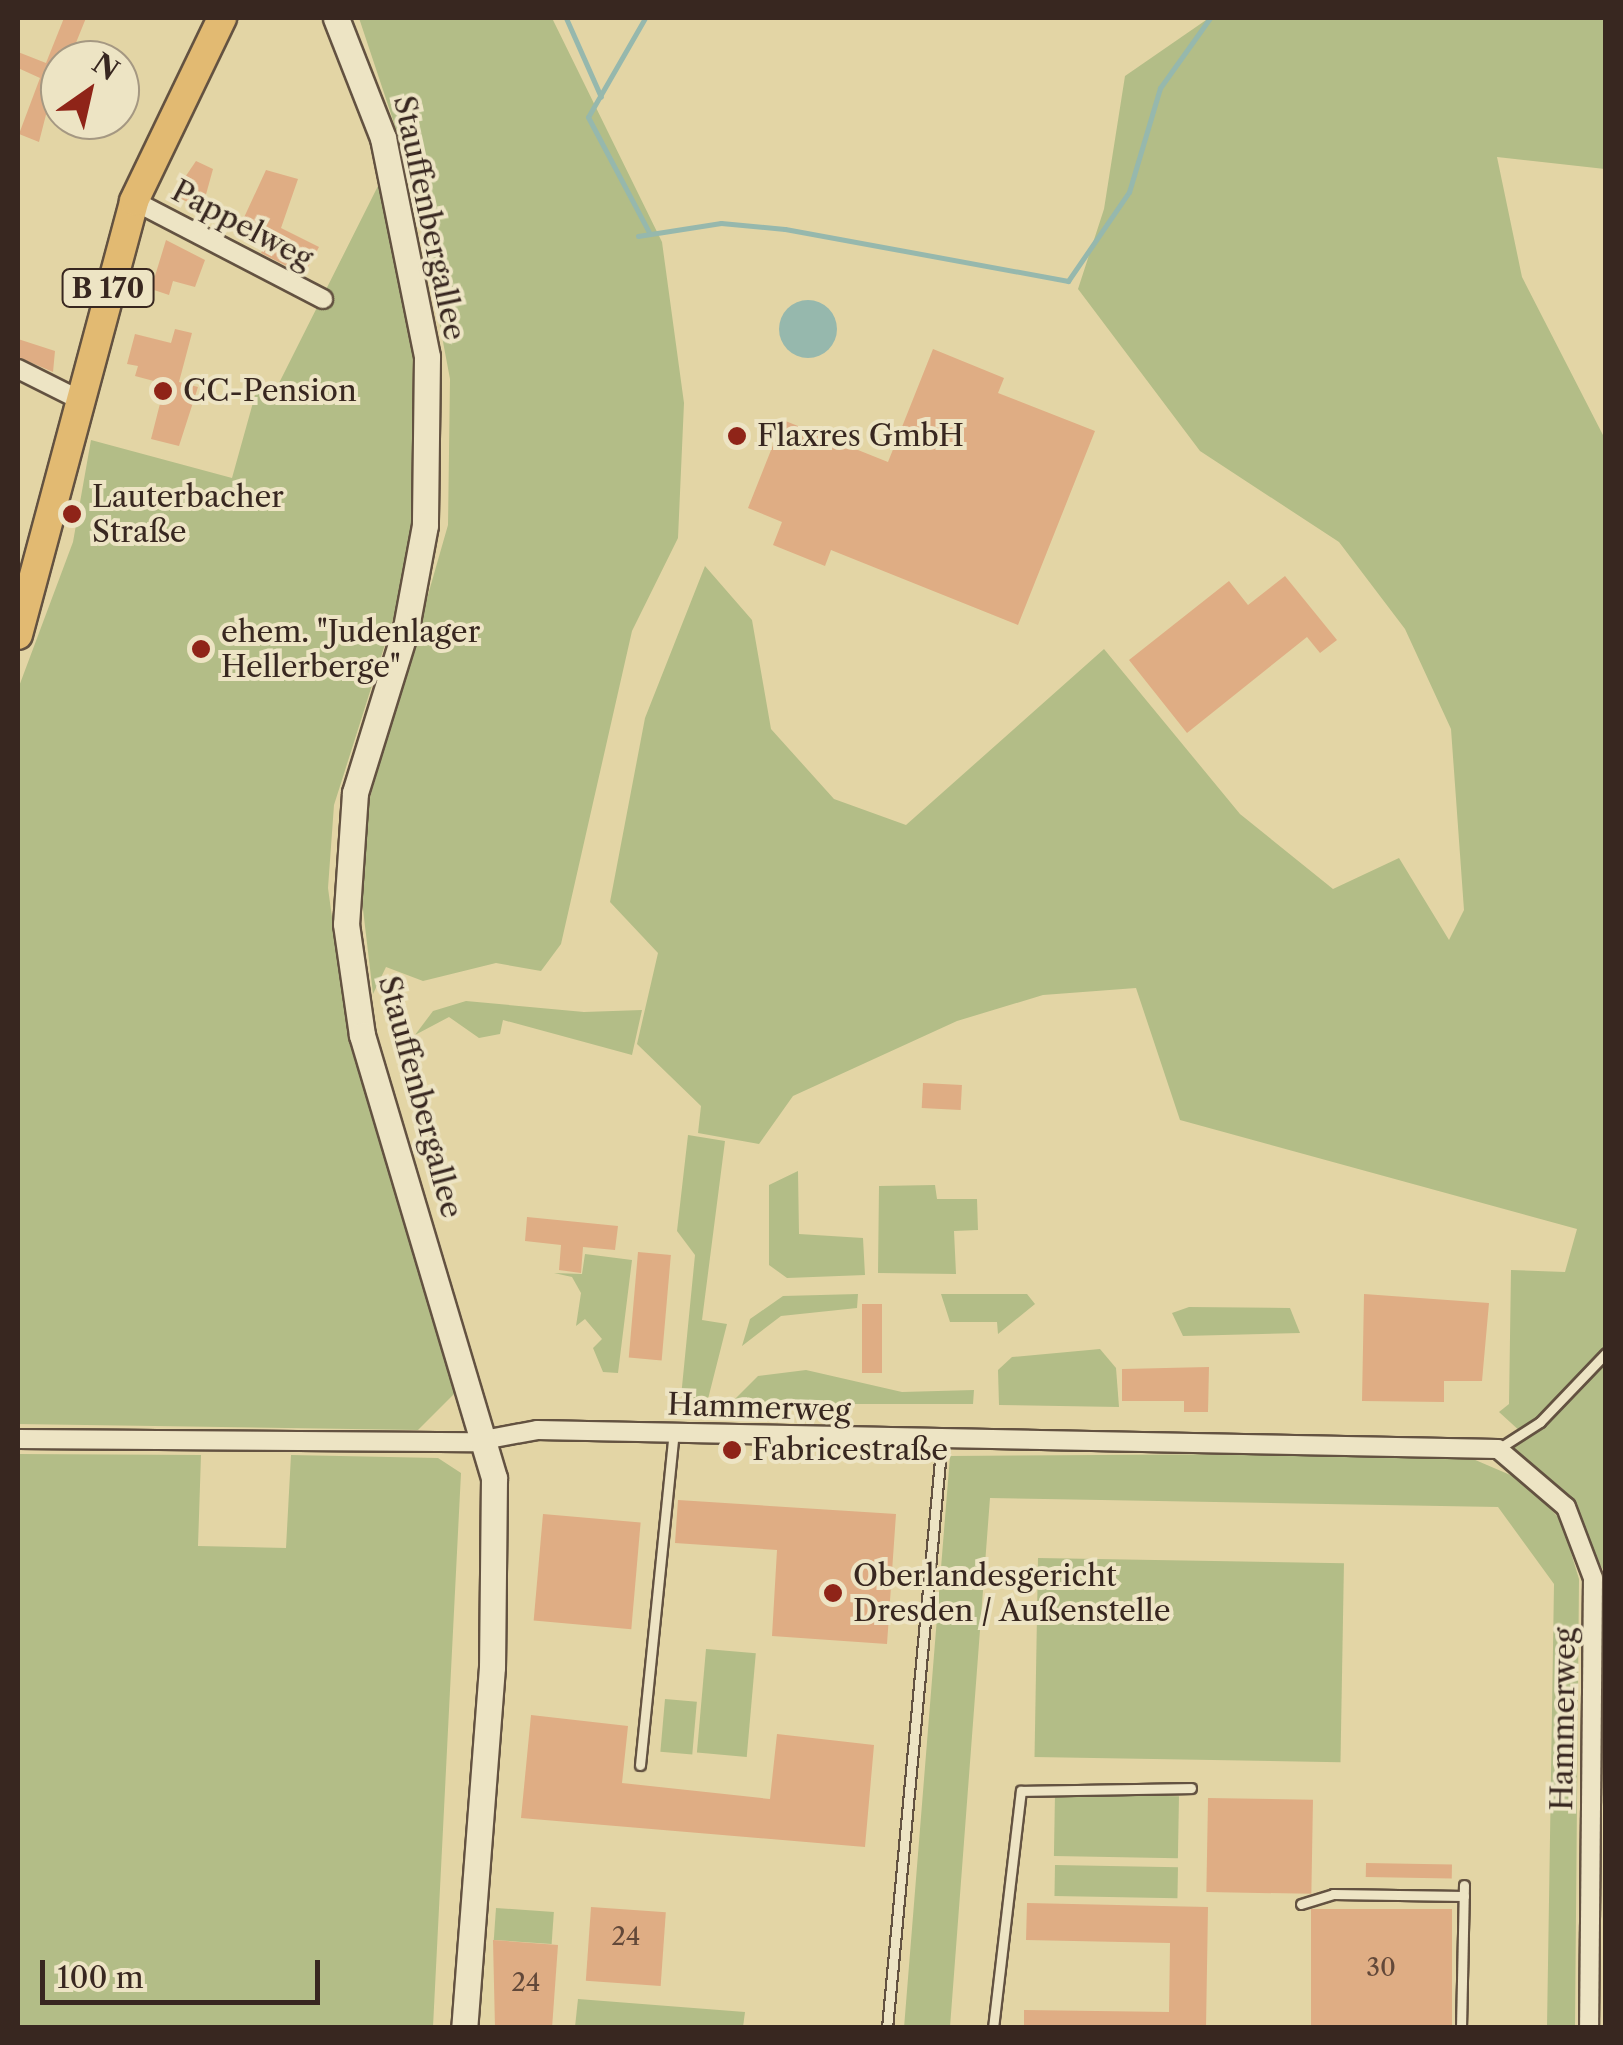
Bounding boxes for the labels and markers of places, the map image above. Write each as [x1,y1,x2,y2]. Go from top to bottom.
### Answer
place label: CC-Pension [183,373,357,409]
marker: CC-Pension [152,380,174,402]
place label: Flaxres GmbH [757,418,964,454]
marker: Flaxres GmbH [726,425,748,447]
place label: Lauterbacher Straße [92,479,284,550]
marker: Lauterbacher Straße [61,503,83,525]
place label: ehem. "Judenlager Hellerberge" [221,614,481,684]
marker: ehem. "Judenlager Hellerberge" [190,638,212,660]
place label: Fabricestraße [752,1432,948,1468]
marker: Fabricestraße [721,1439,743,1461]
place label: Oberlandesgericht Dresden / Außenstelle [853,1558,1172,1628]
marker: Oberlandesgericht Dresden / Außenstelle [822,1582,844,1604]

